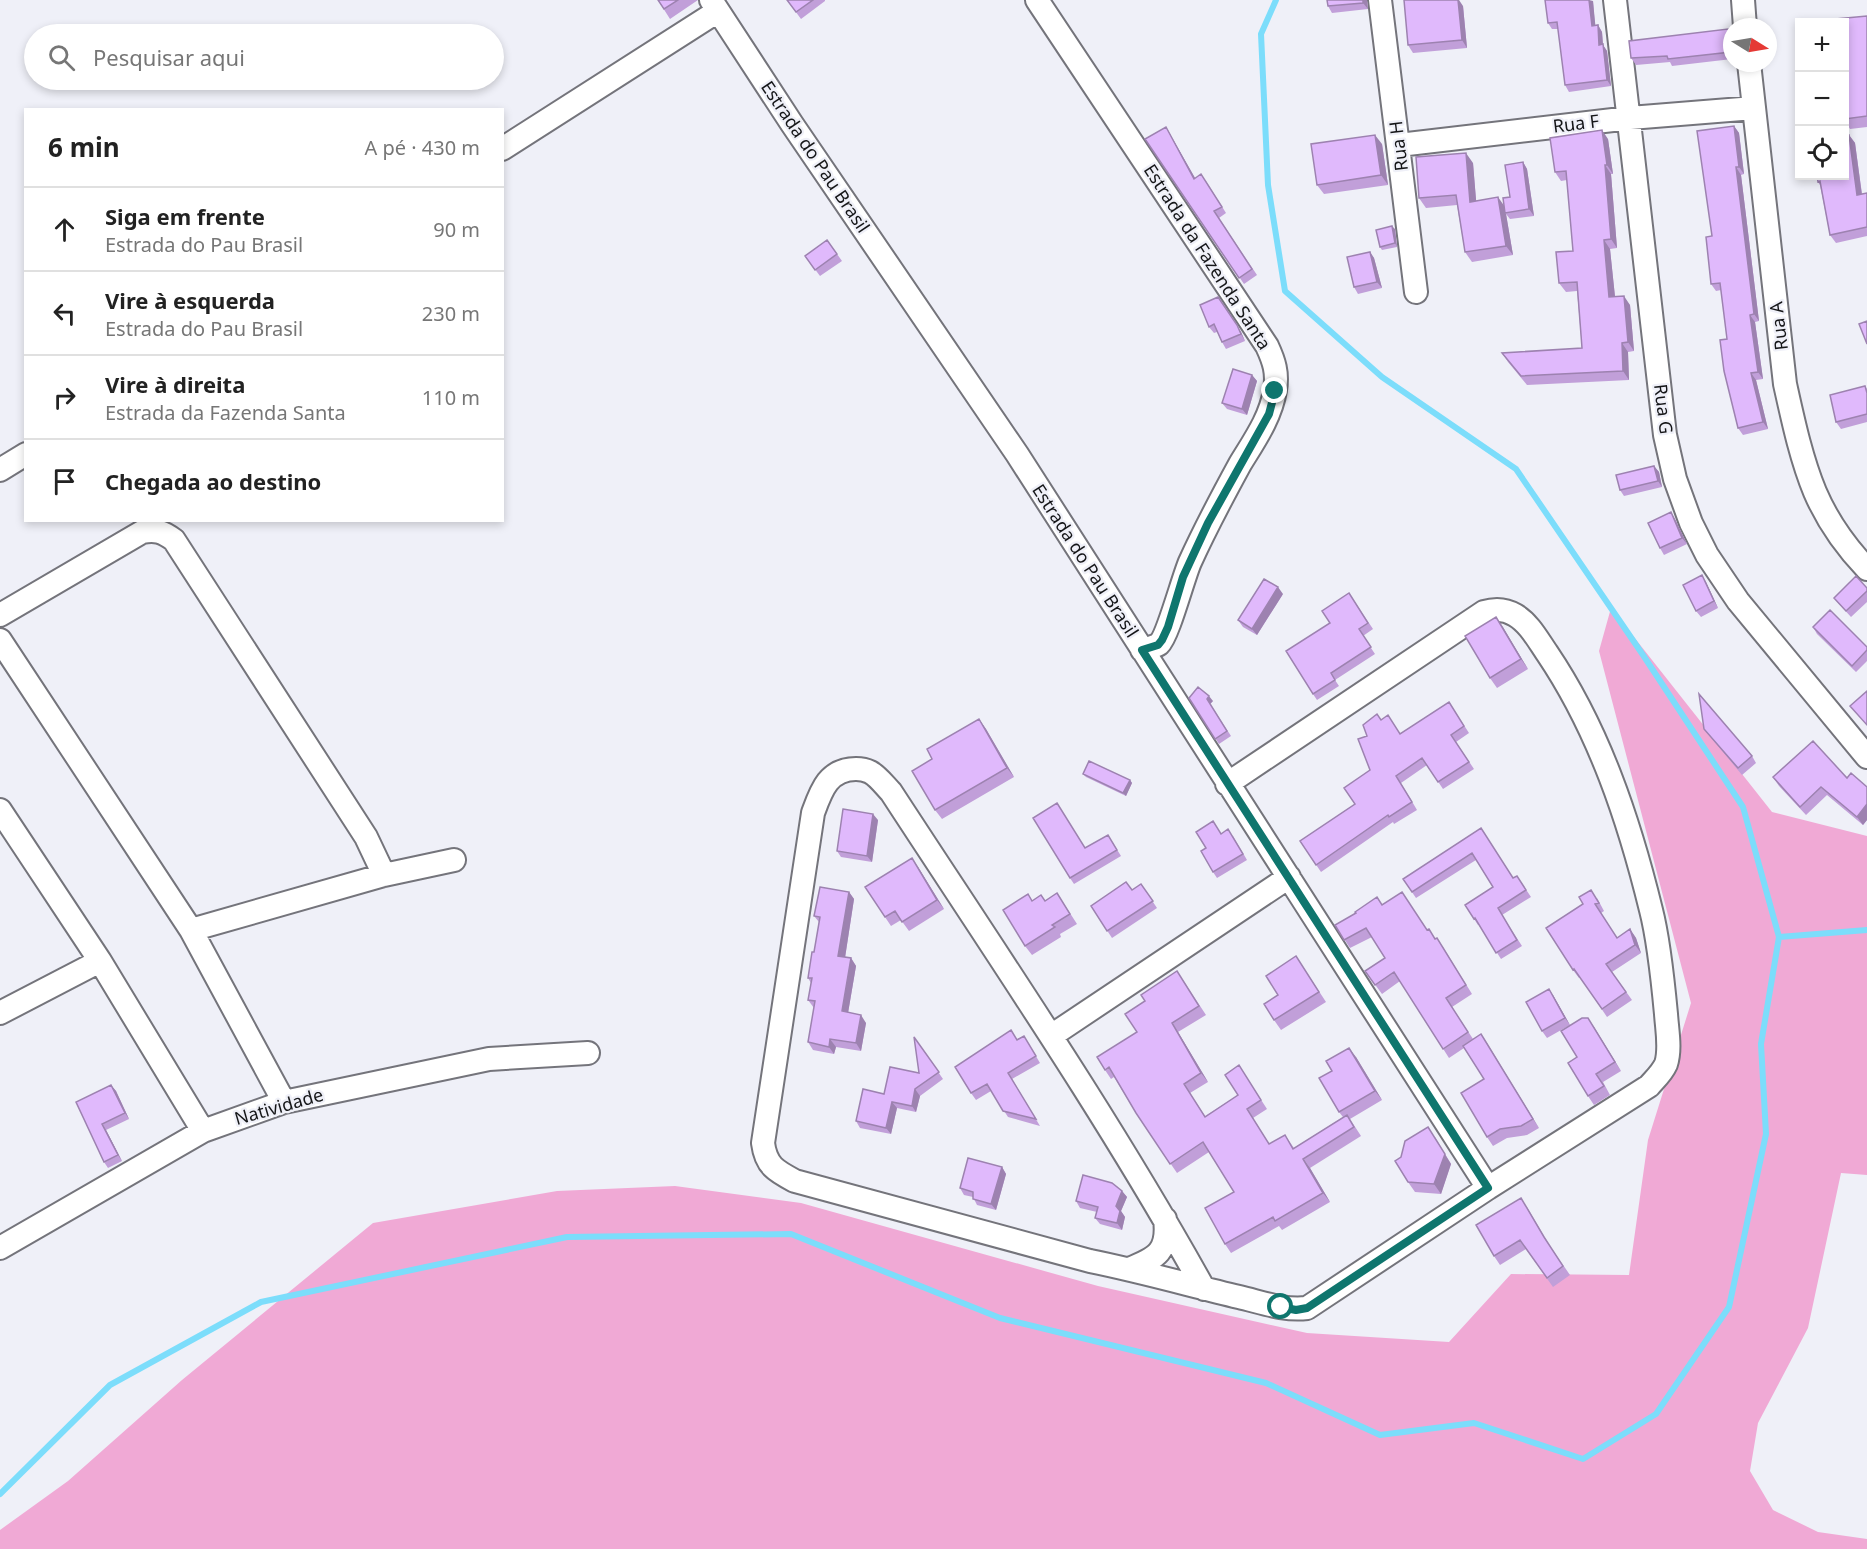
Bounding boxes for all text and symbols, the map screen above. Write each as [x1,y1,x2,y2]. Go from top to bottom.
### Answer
north arrow [1723,18,1777,72]
map controls [1795,18,1849,180]
button: + [1795,18,1849,72]
search box [24,24,504,90]
icon: search [45,41,78,74]
text: Pesquisar aqui [93,42,245,72]
button: − [1795,72,1849,126]
street label: Estrada do Pau Brasil [756,76,876,237]
street label: Rua F [1551,108,1600,138]
street label: Rua H [1383,120,1413,173]
button: locate [1795,126,1849,180]
text: 6 min [48,129,120,165]
text: A pé · 430 m [364,134,480,161]
street label: Estrada da Fazenda Santa [1139,159,1277,354]
text: Siga em frente [105,201,265,231]
icon: ahead [48,213,81,246]
text: 90 m [433,216,480,243]
text: Estrada do Pau Brasil [105,231,303,258]
text: Vire à esquerda [105,285,275,315]
icon: left [48,297,81,330]
text: 230 m [422,300,480,327]
street label: Rua A [1763,300,1793,352]
text: Estrada do Pau Brasil [105,315,303,342]
text: Vire à direita [105,369,245,399]
route end [1261,377,1287,403]
icon: right [48,381,81,414]
street label: Rua G [1649,383,1679,435]
text: 110 m [422,384,480,411]
text: Estrada da Fazenda Santa [105,399,346,426]
icon: arrive [48,465,81,498]
text: Chegada ao destino [105,466,321,496]
street label: Estrada do Pau Brasil [1027,479,1144,642]
street label: Natividade [232,1082,326,1130]
route start [1267,1293,1293,1319]

